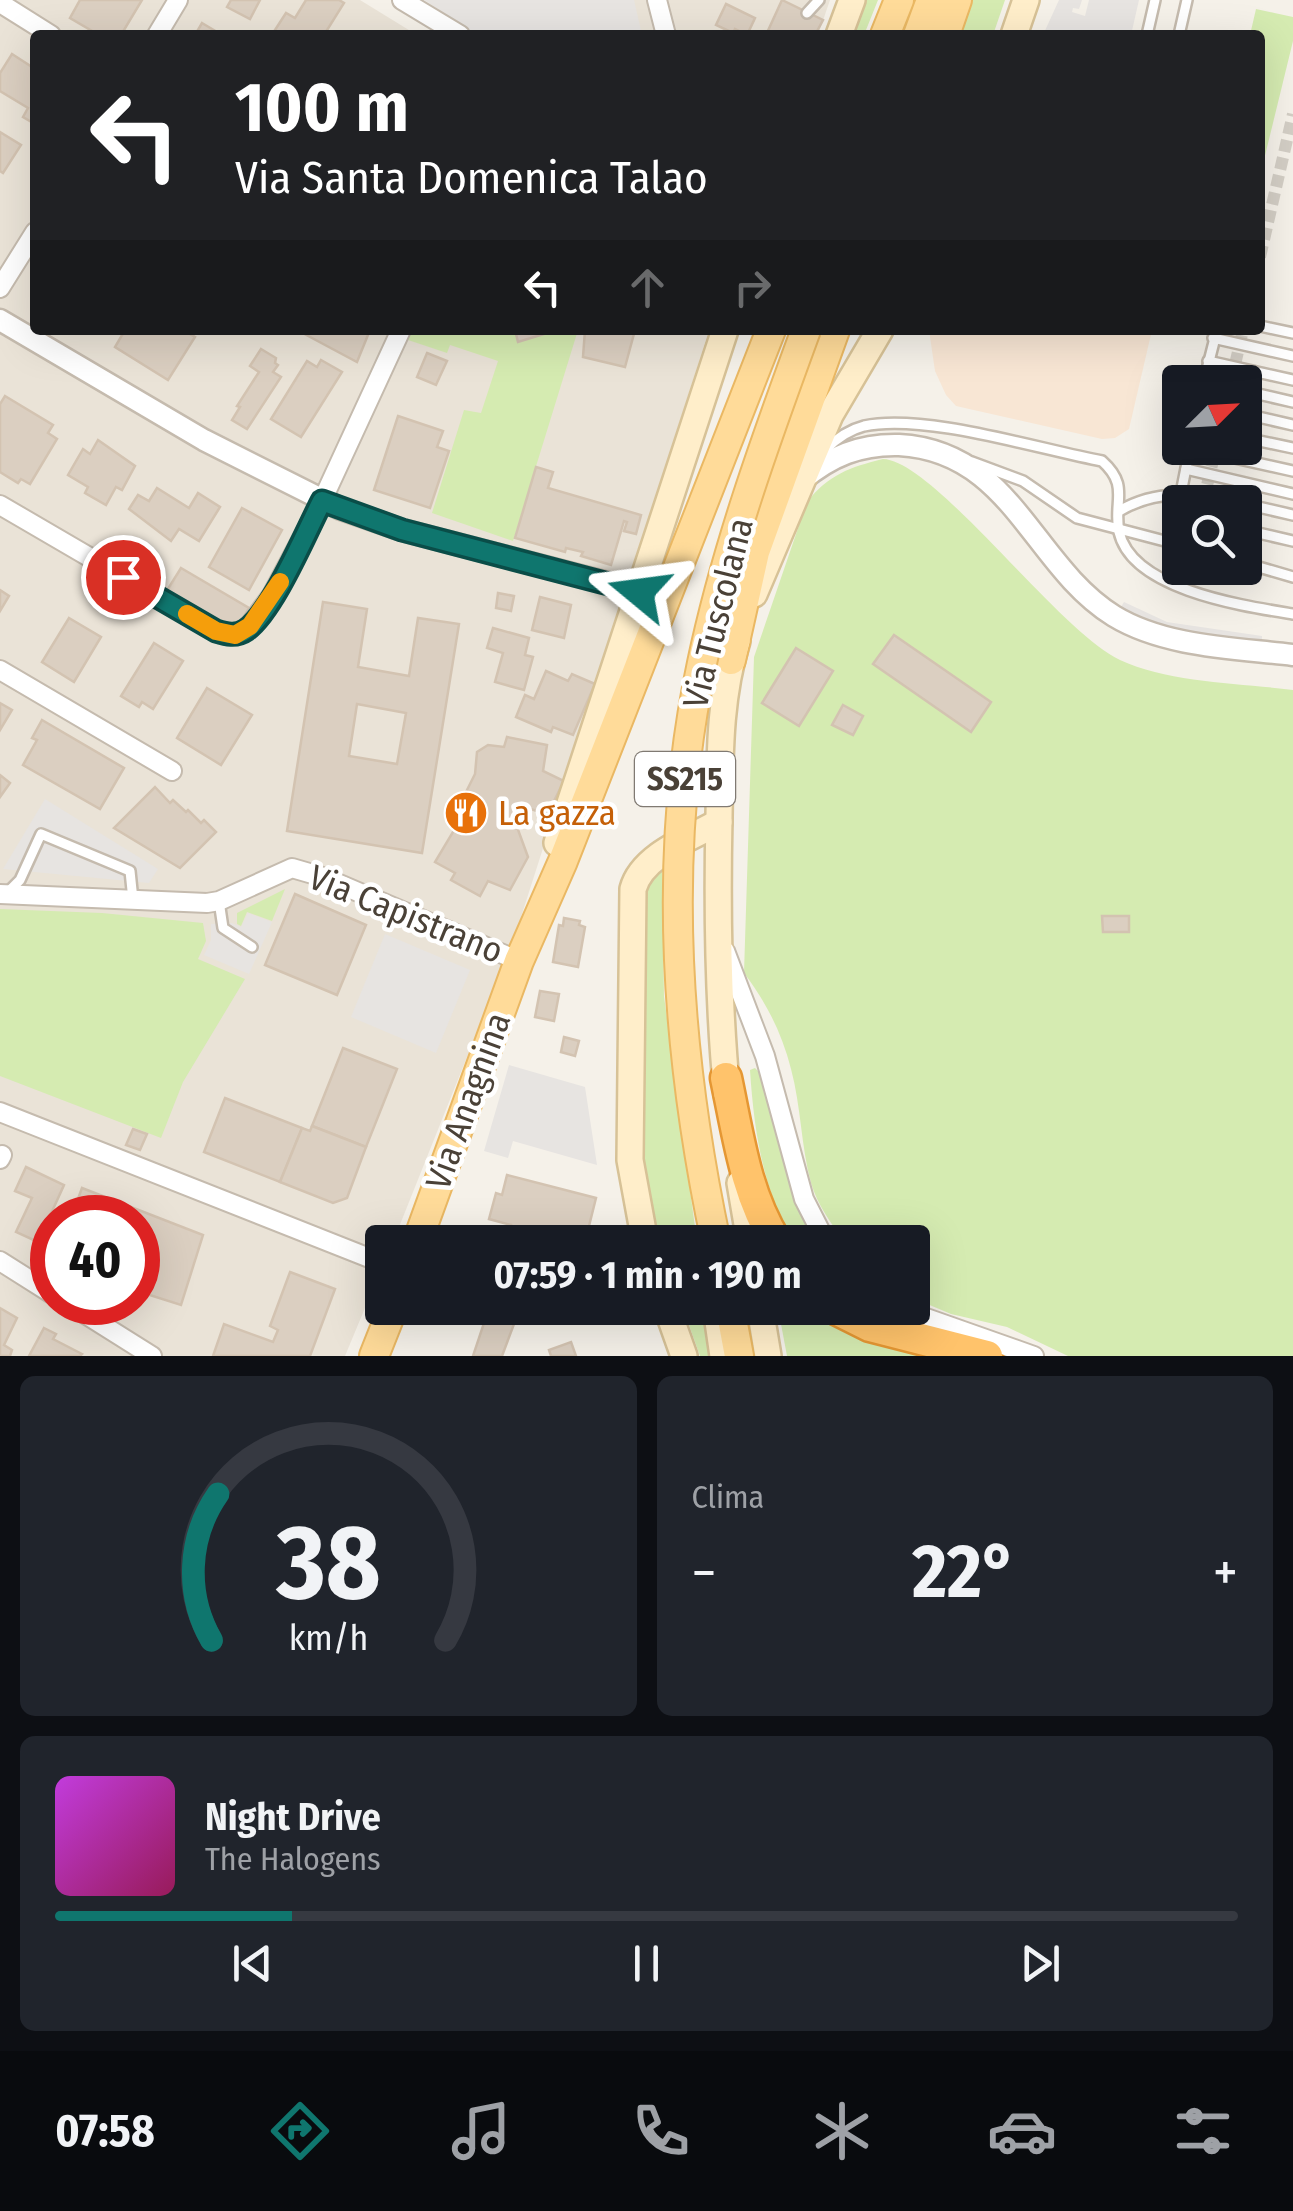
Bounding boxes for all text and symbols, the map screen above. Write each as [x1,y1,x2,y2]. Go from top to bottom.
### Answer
text: 100 m [235,66,409,150]
icon: left [70,70,200,200]
text: Via Santa Domenica Talao [235,151,708,205]
icon: left [515,260,570,315]
icon: ahead [620,260,675,315]
icon: right [725,260,780,315]
north arrow [1162,365,1262,465]
map controls [1162,365,1262,585]
button: search [1162,485,1262,585]
street label: Via Tuscolana [674,514,762,712]
pin [81,535,166,620]
position arrow [587,540,691,644]
icon: arrive [96,550,151,605]
road number: SS215 [635,752,735,806]
restaurant icon: La gazza [443,790,489,836]
place label: La gazza [498,792,616,834]
street label: Via Capistrano [303,856,509,972]
street label: Via Anagnina [417,1007,519,1195]
speed limit sign: 40 [30,1195,160,1325]
text: 07:59 · 1 min · 190 m [493,1252,802,1298]
text: Clima [692,1478,764,1516]
text: 38 [275,1501,380,1626]
text: 22° [912,1527,1017,1617]
text: − [692,1540,716,1606]
text: + [1213,1540,1238,1606]
text: km/h [288,1617,368,1659]
text: Night Drive [205,1794,381,1840]
text: The Halogens [205,1840,381,1878]
icon: previous [225,1936,280,1991]
icon: pause [619,1936,674,1991]
icon: next [1013,1936,1068,1991]
icon: directions [265,2096,335,2166]
icon: music [446,2096,516,2166]
icon: phone [626,2096,696,2166]
icon: climate [807,2096,877,2166]
icon: car [987,2096,1057,2166]
icon: filters [1168,2096,1238,2166]
text: 07:58 [55,2104,155,2158]

